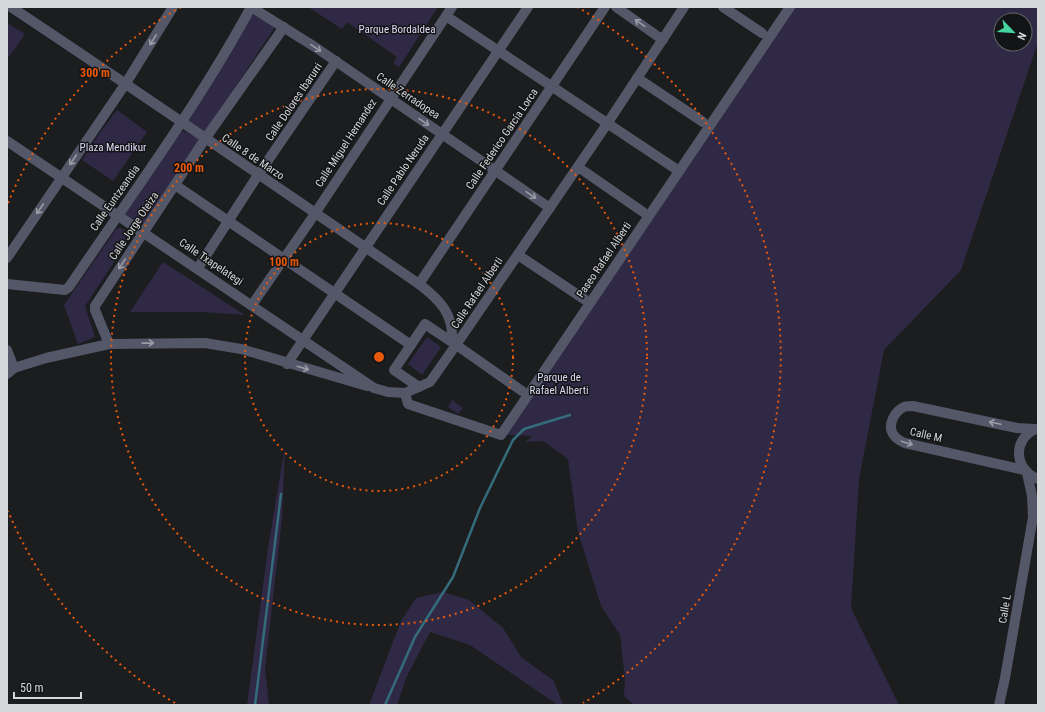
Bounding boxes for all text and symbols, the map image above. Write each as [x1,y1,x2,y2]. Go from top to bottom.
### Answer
north arrow [993,12,1033,52]
one-way arrow [634,19,645,27]
park label: Parque Bordaldea [359,23,435,36]
text: N [1014,30,1029,42]
one-way arrow [149,34,157,45]
one-way arrow [310,44,321,52]
street label: Calle Dolores Ibarurri [263,60,325,144]
text: 300 m [80,66,110,80]
street label: Calle Zerradopea [374,70,442,122]
street label: Calle Federico García Lorca [463,86,541,192]
street label: Calle Miguel Hernandez [313,96,380,190]
one-way arrow [418,117,429,126]
street label: Calle 8 de Marzo [219,131,287,183]
street label: Calle Pablo Neruda [374,132,432,208]
park label: Plaza Mendikur [80,141,147,154]
one-way arrow [69,154,77,165]
text: 200 m [174,161,204,175]
street label: Calle Euntzeandia [88,163,142,233]
street label: Calle Jorge Oteiza [107,190,161,262]
one-way arrow [525,191,536,199]
one-way arrow [36,204,44,215]
street label: Paseo Rafael Alberti [574,220,634,300]
street label: Calle Txapelategi [177,236,245,288]
text: 100 m [269,255,299,269]
street label: Calle Rafael Alberti [448,255,506,331]
one-way arrow [118,258,126,269]
one-way arrow [141,340,154,347]
centre of rings [372,350,386,364]
one-way arrow [296,365,309,372]
park label: Parque de Rafael Alberti [530,371,588,397]
one-way arrow [989,419,1002,427]
street label: Calle M [909,425,943,445]
one-way arrow [900,440,913,447]
street label: Calle L [996,593,1014,625]
scale bar [14,674,81,700]
text: 50 m [20,681,44,695]

